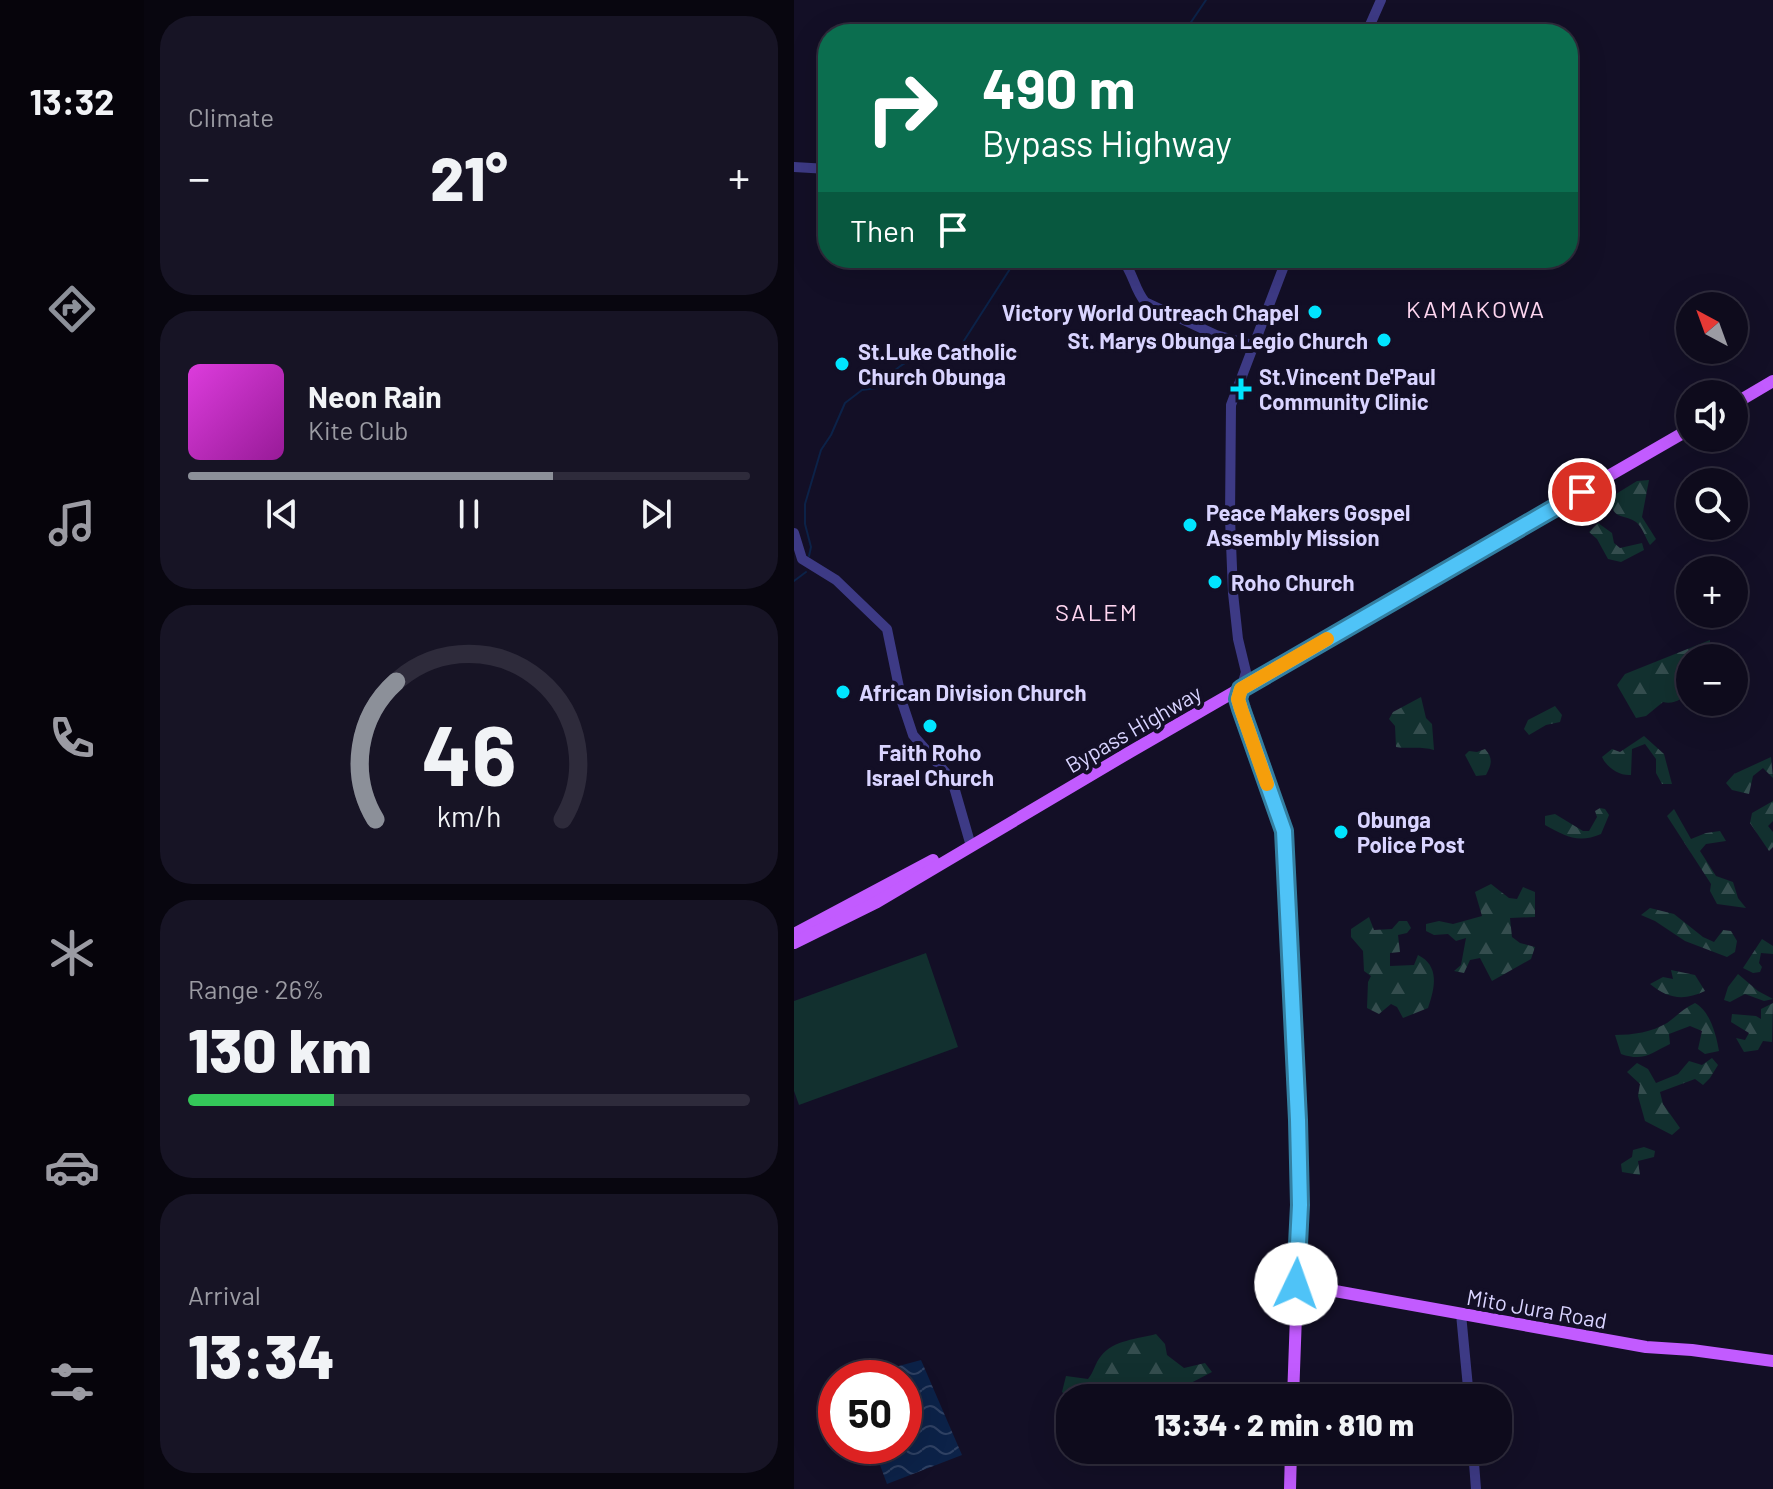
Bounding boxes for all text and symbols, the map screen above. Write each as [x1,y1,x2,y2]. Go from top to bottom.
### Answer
text: 490 m [982,53,1136,120]
icon: right [850,56,954,160]
text: 13:32 [30,79,114,122]
text: Climate [188,101,274,132]
text: Bypass Highway [982,121,1232,164]
text: 21° [430,141,508,213]
text: − [188,150,210,203]
text: + [728,150,750,203]
icon: arrive [931,208,975,252]
text: Then [850,212,915,248]
icon: directions [44,281,100,337]
north arrow [1676,292,1748,364]
map controls [1676,292,1748,716]
district label: KAMAKOWA [1406,294,1546,323]
place label: Victory World Outreach Chapel [1002,299,1299,325]
marker: Victory World Outreach Chapel [1306,303,1324,321]
place label: St. Marys Obunga Legio Church [1068,327,1368,353]
marker: St. Marys Obunga Legio Church [1375,331,1393,349]
place label: St.Luke Catholic Church Obunga [858,338,1017,389]
marker: St.Luke Catholic Church Obunga [833,355,851,373]
place label: St.Vincent De'Paul Community Clinic [1259,363,1436,414]
text: Neon Rain [308,378,442,414]
marker: St.Vincent De'Paul Community Clinic [1230,378,1252,400]
button: sound [1676,380,1748,452]
text: Kite Club [308,414,409,445]
pin [1548,458,1616,526]
button: search [1676,468,1748,540]
icon: arrive [1560,470,1604,514]
icon: previous [260,492,304,536]
icon: pause [447,492,491,536]
icon: next [634,492,678,536]
icon: music [44,495,100,551]
place label: Peace Makers Gospel Assembly Mission [1206,499,1410,550]
marker: Peace Makers Gospel Assembly Mission [1181,516,1199,534]
button: + [1676,556,1748,628]
place label: Roho Church [1231,569,1355,595]
marker: Roho Church [1206,573,1224,591]
district label: SALEM [1055,597,1139,626]
button: − [1676,644,1748,716]
place label: African Division Church [859,679,1087,705]
street label: Bypass Highway [1060,679,1206,777]
marker: African Division Church [834,683,852,701]
text: 46 [421,703,517,803]
icon: phone [44,710,100,766]
marker: Faith Roho Israel Church [921,717,939,735]
place label: Faith Roho Israel Church [866,739,994,790]
text: km/h [437,799,501,834]
place label: Obunga Police Post [1357,806,1465,857]
marker: Obunga Police Post [1332,823,1350,841]
icon: climate [44,925,100,981]
text: Range · 26% [188,973,324,1004]
text: 130 km [188,1013,372,1085]
icon: car [44,1139,100,1195]
position arrow [1254,1242,1338,1326]
text: Arrival [188,1279,261,1310]
street label: Mito Jura Road [1465,1283,1609,1333]
text: 13:34 [188,1319,335,1391]
icon: filters [44,1354,100,1410]
speed limit sign: 50 [818,1360,922,1464]
text: 13:34 · 2 min · 810 m [1154,1406,1414,1442]

